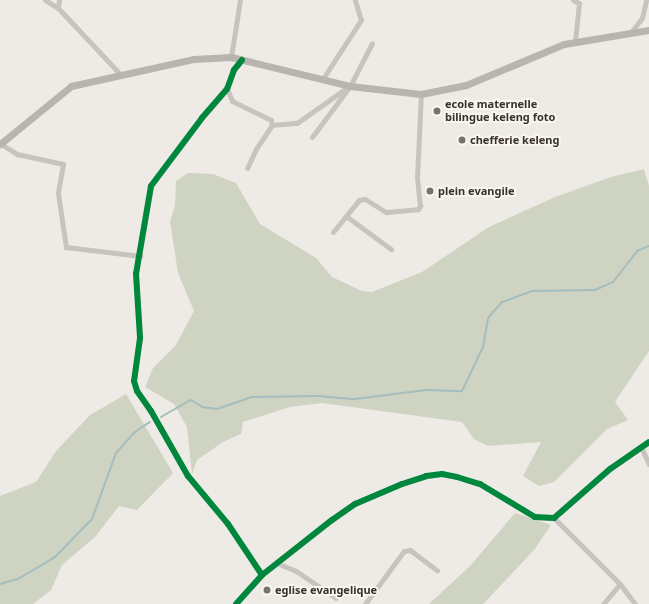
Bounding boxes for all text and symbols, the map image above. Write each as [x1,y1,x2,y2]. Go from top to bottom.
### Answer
place label: ecole maternelle bilingue keleng foto [445,98,555,124]
marker: ecole maternelle bilingue keleng foto [432,106,442,116]
place label: chefferie keleng [470,133,559,147]
marker: chefferie keleng [457,135,467,145]
place label: plein evangile [438,184,515,198]
marker: plein evangile [425,186,435,196]
place label: eglise evangelique [275,583,377,597]
marker: eglise evangelique [262,585,272,595]

